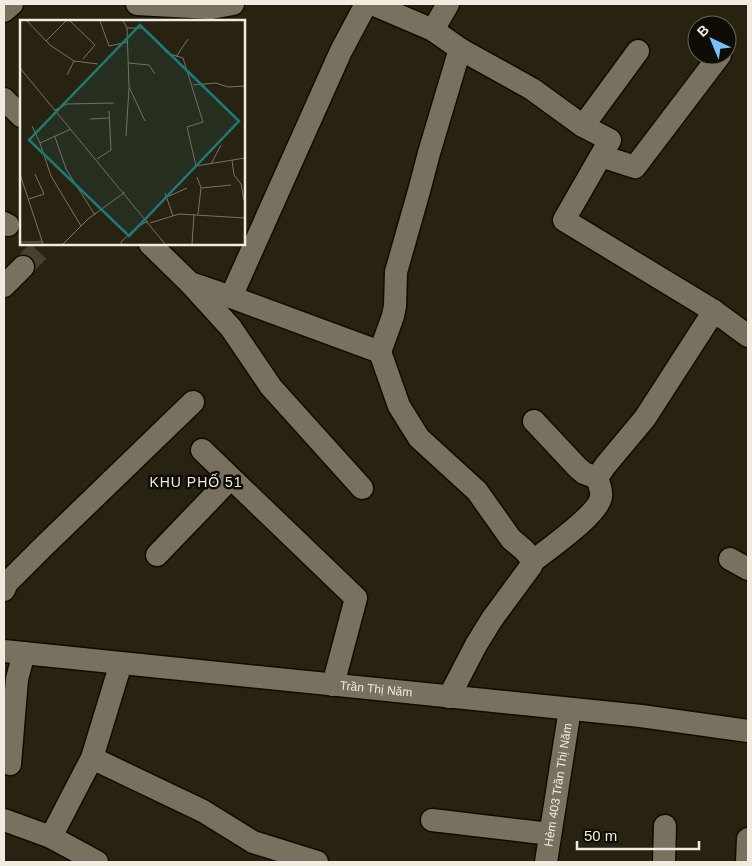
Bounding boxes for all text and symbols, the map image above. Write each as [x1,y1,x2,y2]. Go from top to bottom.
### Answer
north arrow [687,15,737,65]
inset map [20,20,245,245]
text: B [694,21,712,40]
district label: KHU PHỐ 51 [149,473,243,490]
street label: Trần Thị Năm [339,678,413,700]
street label: Hẻm 403 Trần Thị Năm [542,722,575,848]
scale bar [577,818,700,850]
text: 50 m [584,827,617,844]

